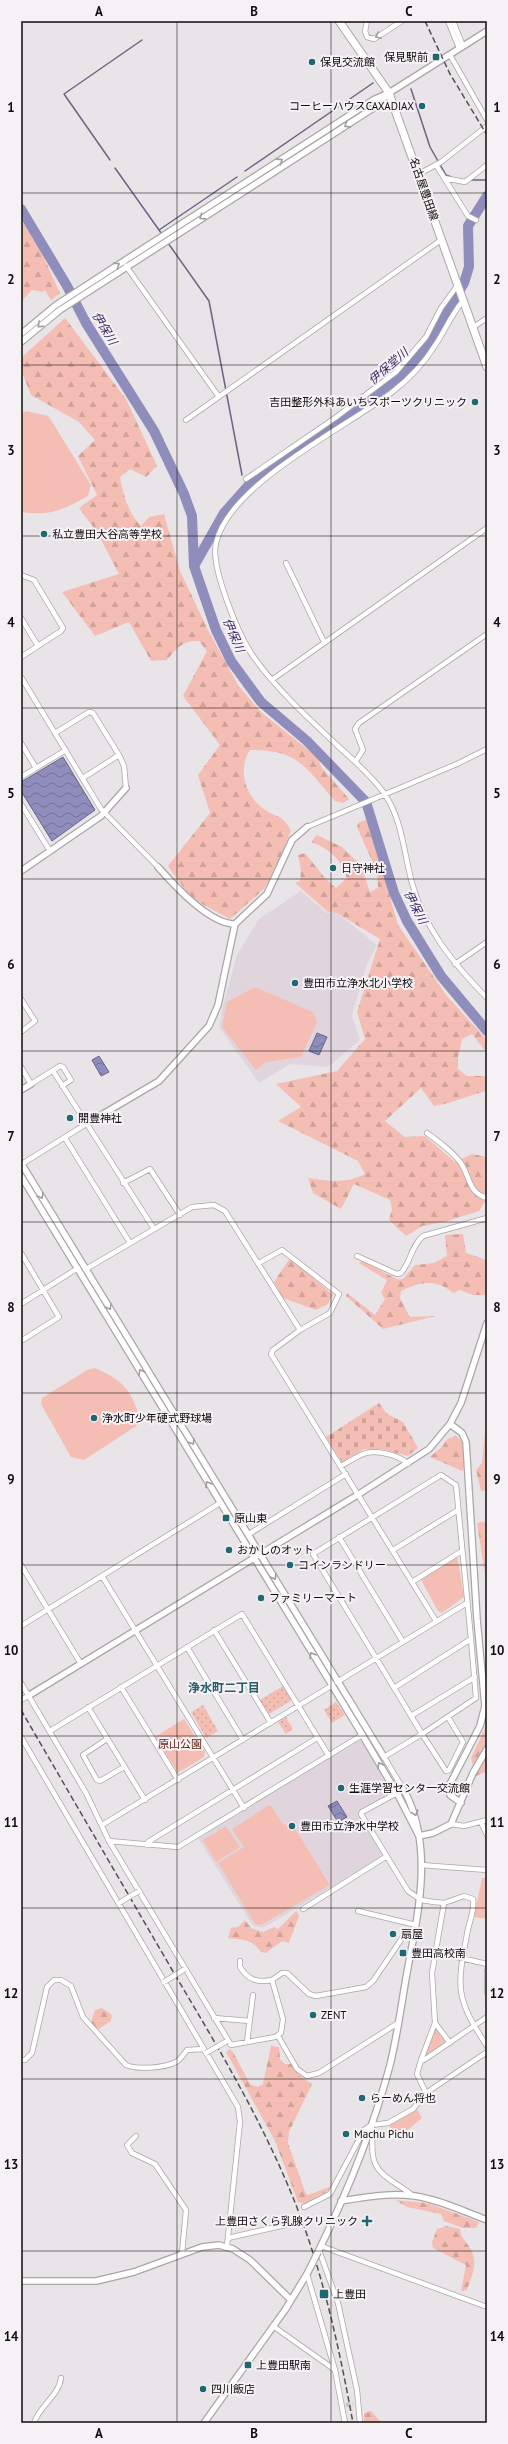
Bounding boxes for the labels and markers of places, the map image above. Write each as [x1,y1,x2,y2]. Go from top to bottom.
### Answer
place label: 保見駅前 [384,50,428,64]
marker: 保見駅前 [431,52,441,62]
place label: 保見交流館 [320,55,375,69]
marker: 保見交流館 [307,57,317,67]
place label: コーヒーハウスCAXADIAX [289,99,414,113]
marker: コーヒーハウスCAXADIAX [417,101,427,111]
place label: 吉田整形外科あいちスポーツクリニック [269,395,467,409]
marker: 吉田整形外科あいちスポーツクリニック [470,397,480,407]
place label: 私立豊田大谷高等学校 [52,527,162,541]
marker: 私立豊田大谷高等学校 [39,529,49,539]
place label: 日守神社 [341,861,385,875]
marker: 日守神社 [328,863,338,873]
place label: 豊田市立浄水北小学校 [303,976,413,990]
marker: 豊田市立浄水北小学校 [290,978,300,988]
place label: 開豊神社 [78,1111,122,1125]
marker: 開豊神社 [65,1113,75,1123]
place label: 浄水町少年硬式野球場 [102,1411,212,1425]
marker: 浄水町少年硬式野球場 [89,1413,99,1423]
place label: 原山東 [234,1511,267,1525]
marker: 原山東 [221,1513,231,1523]
place label: おかしのオット [237,1543,314,1557]
marker: おかしのオット [224,1545,234,1555]
place label: コインランドリー [298,1558,386,1572]
marker: コインランドリー [285,1560,295,1570]
place label: ファミリーマート [269,1591,357,1605]
marker: ファミリーマート [256,1593,266,1603]
place label: 生涯学習センタ一交流館 [349,1781,470,1795]
marker: 生涯学習センタ一交流館 [336,1783,346,1793]
place label: 豊田市立浄水中学校 [300,1819,399,1833]
marker: 豊田市立浄水中学校 [287,1821,297,1831]
place label: 扇屋 [401,1927,423,1941]
marker: 扇屋 [388,1929,398,1939]
place label: 豊田高校南 [411,1946,466,1960]
marker: 豊田高校南 [398,1948,408,1958]
place label: ZENT [321,2008,346,2022]
marker: ZENT [308,2010,318,2020]
place label: らーめん将也 [370,2091,436,2105]
marker: らーめん将也 [357,2093,367,2103]
place label: Machu Pichu [354,2127,414,2141]
marker: Machu Pichu [341,2129,351,2139]
place label: 上豊田さくら乳腺クリニック [215,2214,358,2228]
marker: 上豊田さくら乳腺クリニック [361,2215,373,2227]
place label: 上豊田 [333,2287,366,2301]
marker: 上豊田 [318,2288,330,2300]
place label: 上豊田駅南 [256,2358,311,2372]
marker: 上豊田駅南 [243,2360,253,2370]
place label: 四川飯店 [211,2382,255,2396]
marker: 四川飯店 [198,2384,208,2394]

